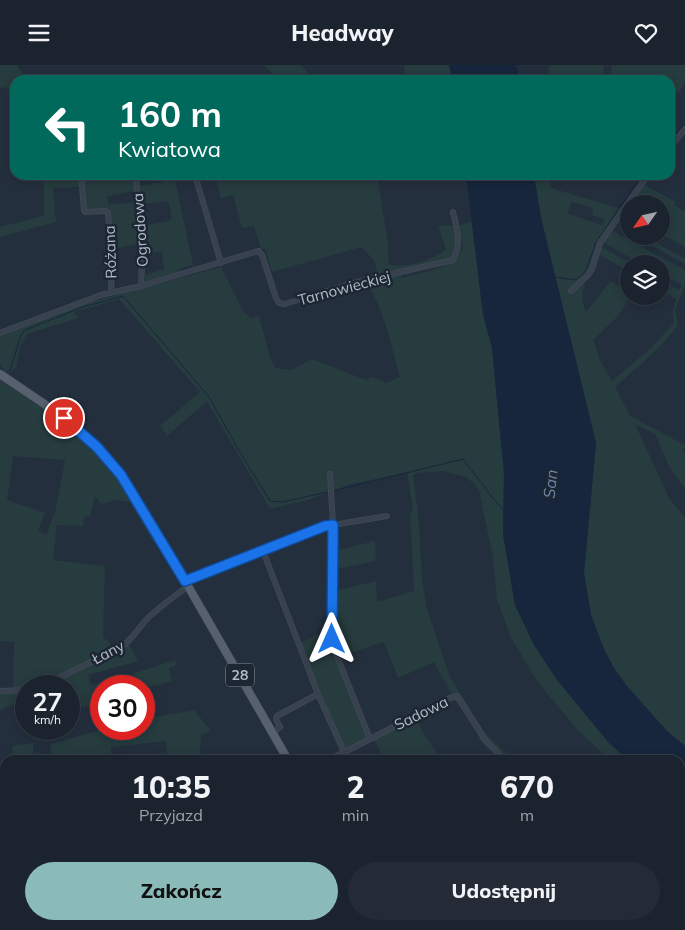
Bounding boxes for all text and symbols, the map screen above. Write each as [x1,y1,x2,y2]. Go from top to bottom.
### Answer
icon: menu [25,19,53,47]
text: Headway [291,19,394,47]
icon: heart [632,19,660,47]
text: 160 m [118,92,222,136]
icon: left [35,95,100,160]
text: Kwiatowa [118,135,221,163]
street label: Ogrodowa [128,192,152,268]
north arrow [620,195,670,245]
map controls [620,195,670,305]
street label: Różana [100,225,120,279]
button: layers [620,255,670,305]
street label: Tarnowieckiej [296,267,392,309]
pin [43,397,85,439]
icon: arrive [50,404,78,432]
water label: San [539,469,561,499]
position arrow [305,612,357,664]
street label: Łany [88,636,127,669]
road number: 28 [226,663,254,687]
speed limit sign: 30 [90,675,155,740]
text: 27 [32,686,63,717]
street label: Sadowa [391,692,451,734]
text: km/h [34,712,61,727]
text: 10:35 [131,768,211,806]
text: 2 [346,768,364,806]
text: 670 [500,768,554,806]
text: Przyjazd [139,805,203,825]
text: min [342,805,369,825]
text: m [520,805,534,825]
button: Zakończ [25,862,338,920]
button: Udostępnij [348,862,660,920]

